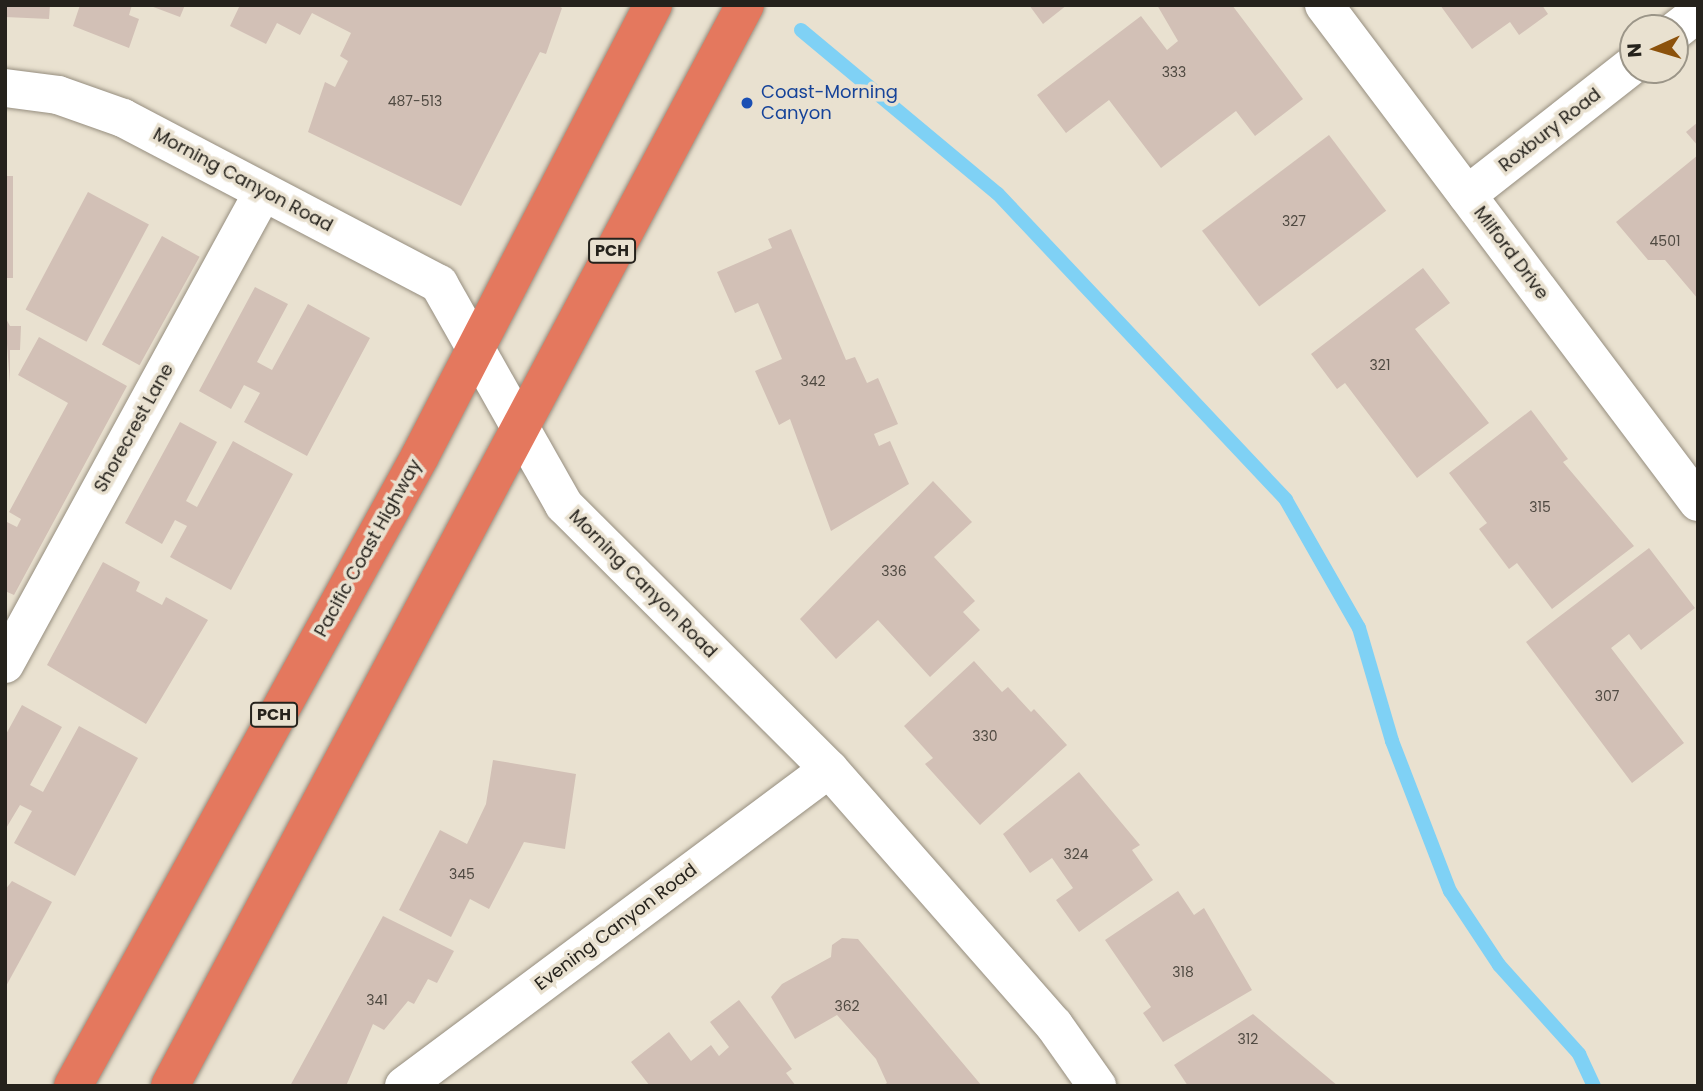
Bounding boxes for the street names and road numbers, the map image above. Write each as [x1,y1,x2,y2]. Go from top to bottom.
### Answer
street label: Roxbury Road [1495,84,1605,176]
street label: Morning Canyon Road [149,123,337,237]
street label: Milford Drive [1469,202,1553,304]
road number: PCH [588,238,636,264]
street label: Shorecrest Lane [90,360,178,496]
street label: Pacific Coast Highway [310,455,426,641]
street label: Morning Canyon Road [564,505,722,663]
road number: PCH [250,702,298,728]
street label: Evening Canyon Road [531,859,701,995]

